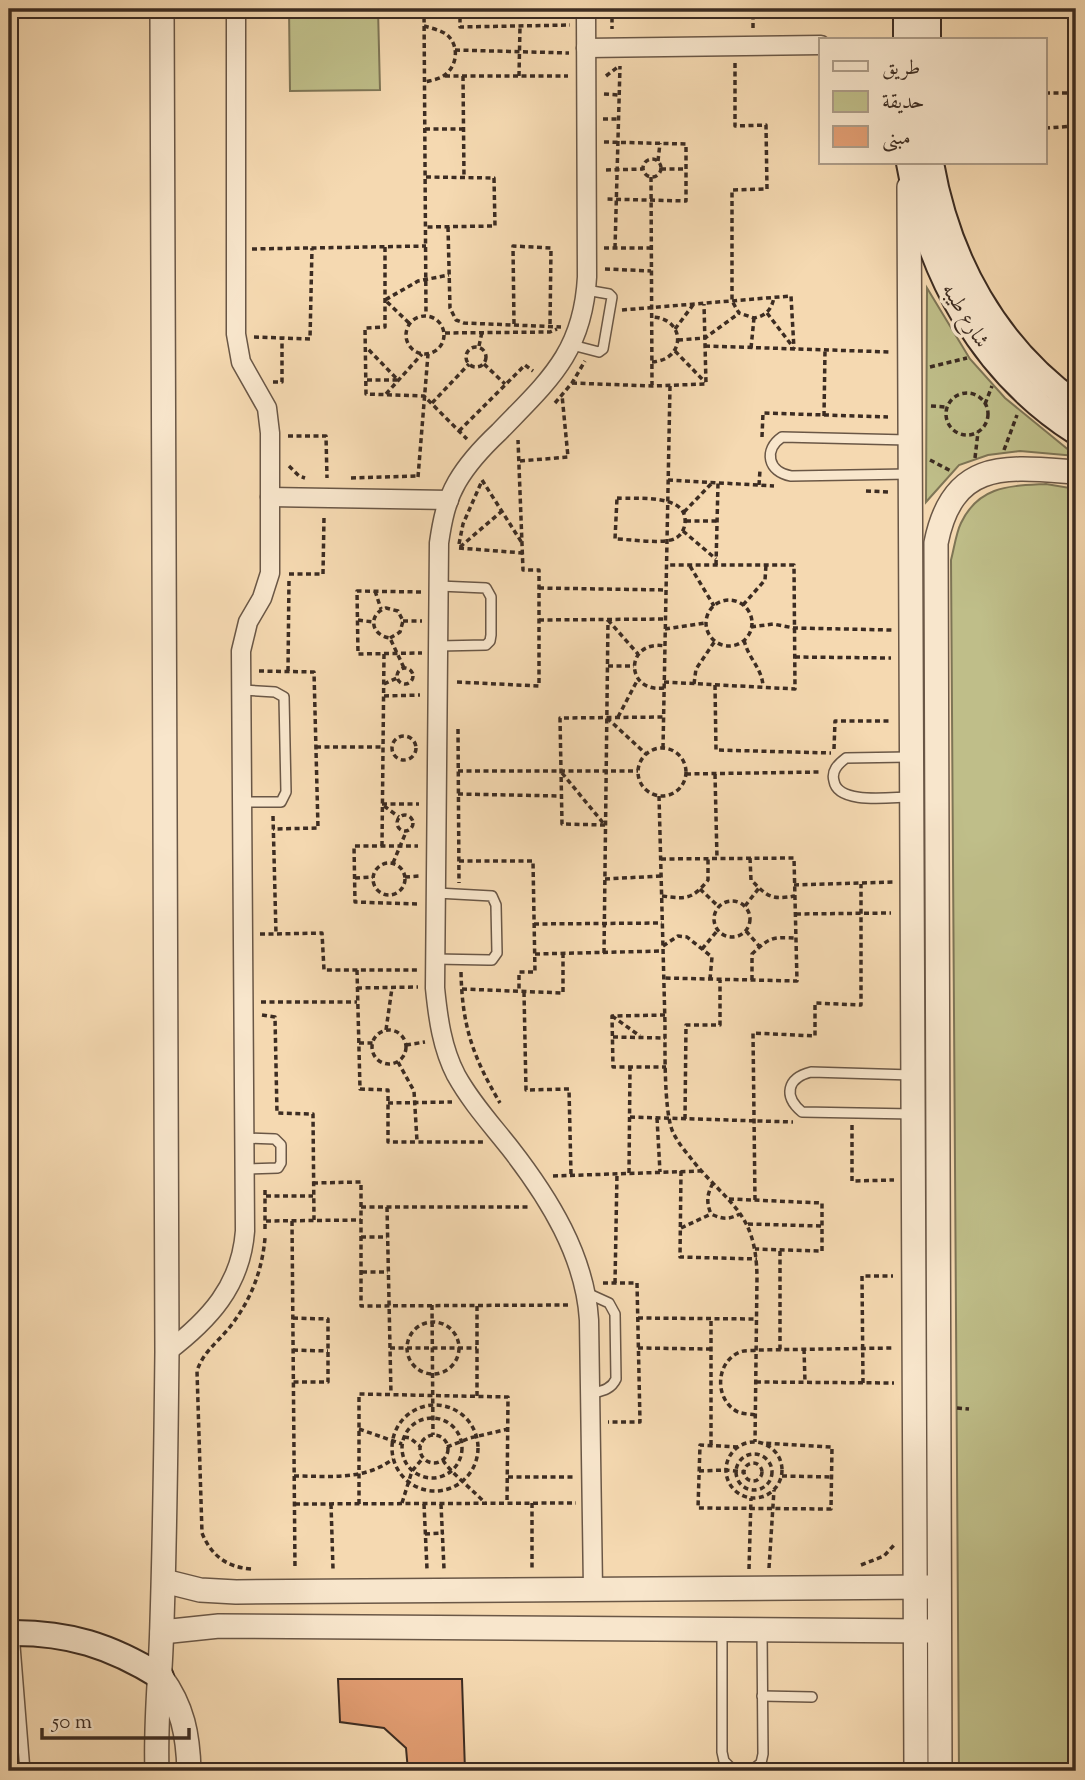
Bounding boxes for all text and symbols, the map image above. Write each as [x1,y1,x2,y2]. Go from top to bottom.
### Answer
legend [819,38,1046,164]
text: طريق [882,54,920,84]
text: حديقة [882,88,925,118]
text: مبنى [882,124,911,154]
street label: شارع طيبه [932,278,995,355]
scale bar [42,1696,189,1740]
text: 50 m [51,1708,92,1738]

